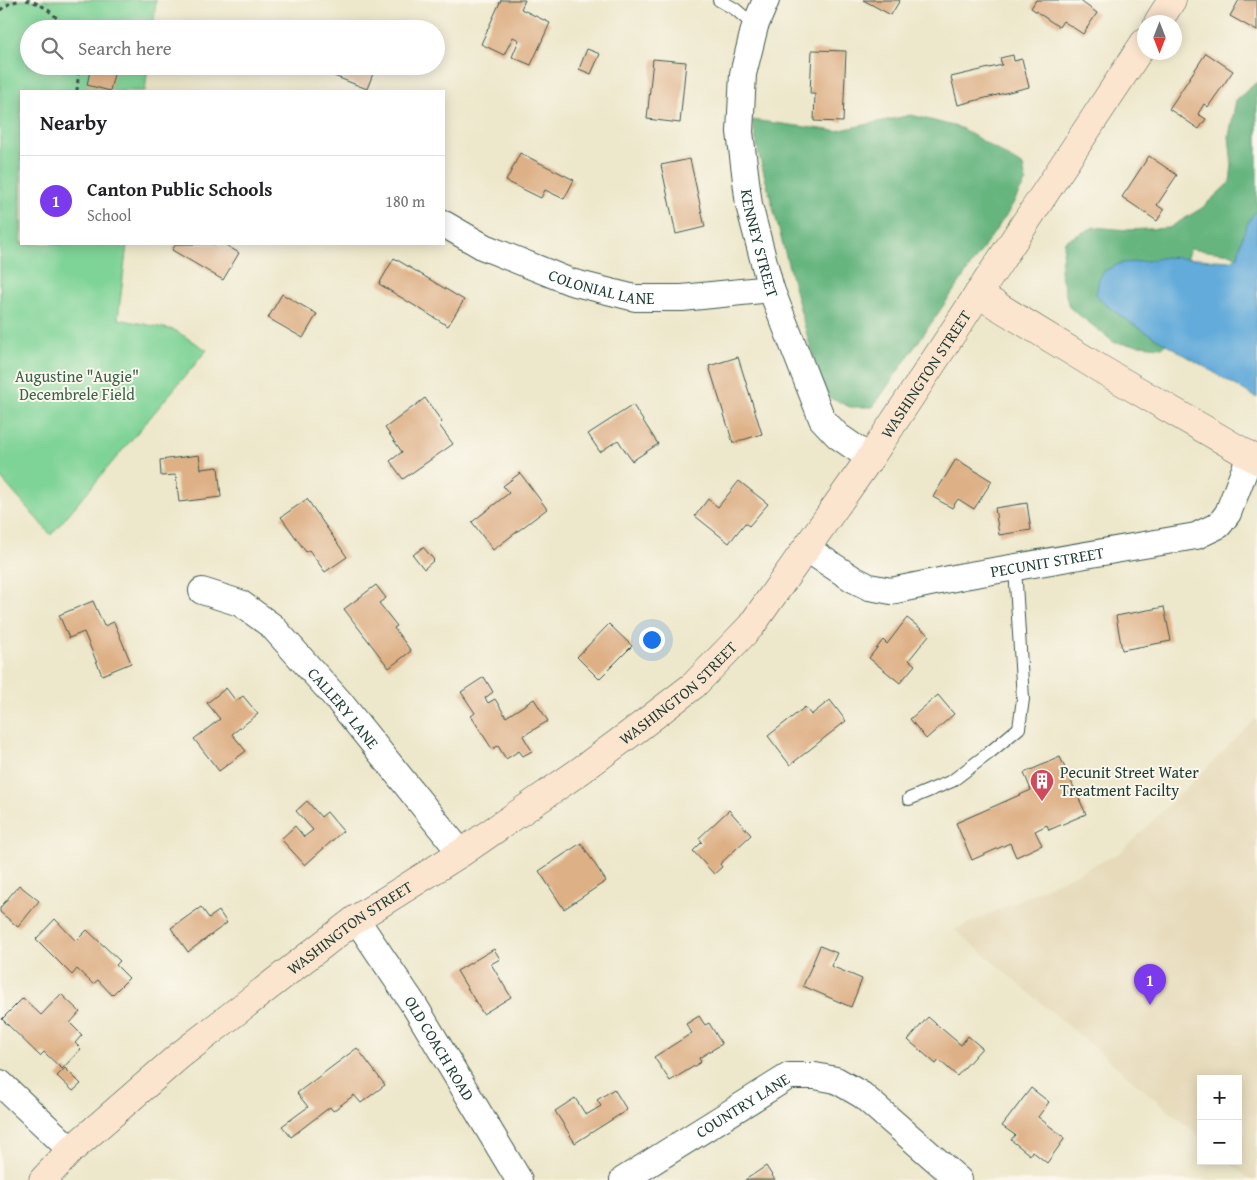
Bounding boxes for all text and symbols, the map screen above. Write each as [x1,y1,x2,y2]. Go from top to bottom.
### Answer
north arrow [1137,15,1182,60]
search box [20,20,445,75]
icon: search [38,34,66,62]
text: Search here [78,34,172,62]
text: Nearby [40,107,107,138]
text: Canton Public Schools [87,175,272,203]
street label: KENNEY STREET [735,188,785,301]
text: 1 [52,189,60,213]
text: 180 m [385,189,425,213]
text: School [87,203,131,227]
street label: COLONIAL LANE [545,262,654,310]
street label: WASHINGTON STREET [874,305,977,443]
park label: Augustine "Augie" Decembrele Field [15,364,139,406]
street label: PECUNIT STREET [988,540,1106,583]
your location [639,627,665,653]
street label: WASHINGTON STREET [614,635,742,750]
street label: CALLERY LANE [302,662,385,754]
place label: Pecunit Street Water Treatment Facilty [1060,760,1199,802]
building icon: Pecunit Street Water Treatment Facilty [1029,768,1055,802]
street label: WASHINGTON STREET [282,874,417,980]
pin: 1 [1134,964,1166,1005]
street label: OLD COACH ROAD [399,991,481,1106]
street label: COUNTRY LANE [691,1067,794,1144]
map controls [1197,1075,1242,1165]
button: + [1197,1075,1242,1120]
button: − [1197,1120,1242,1165]

